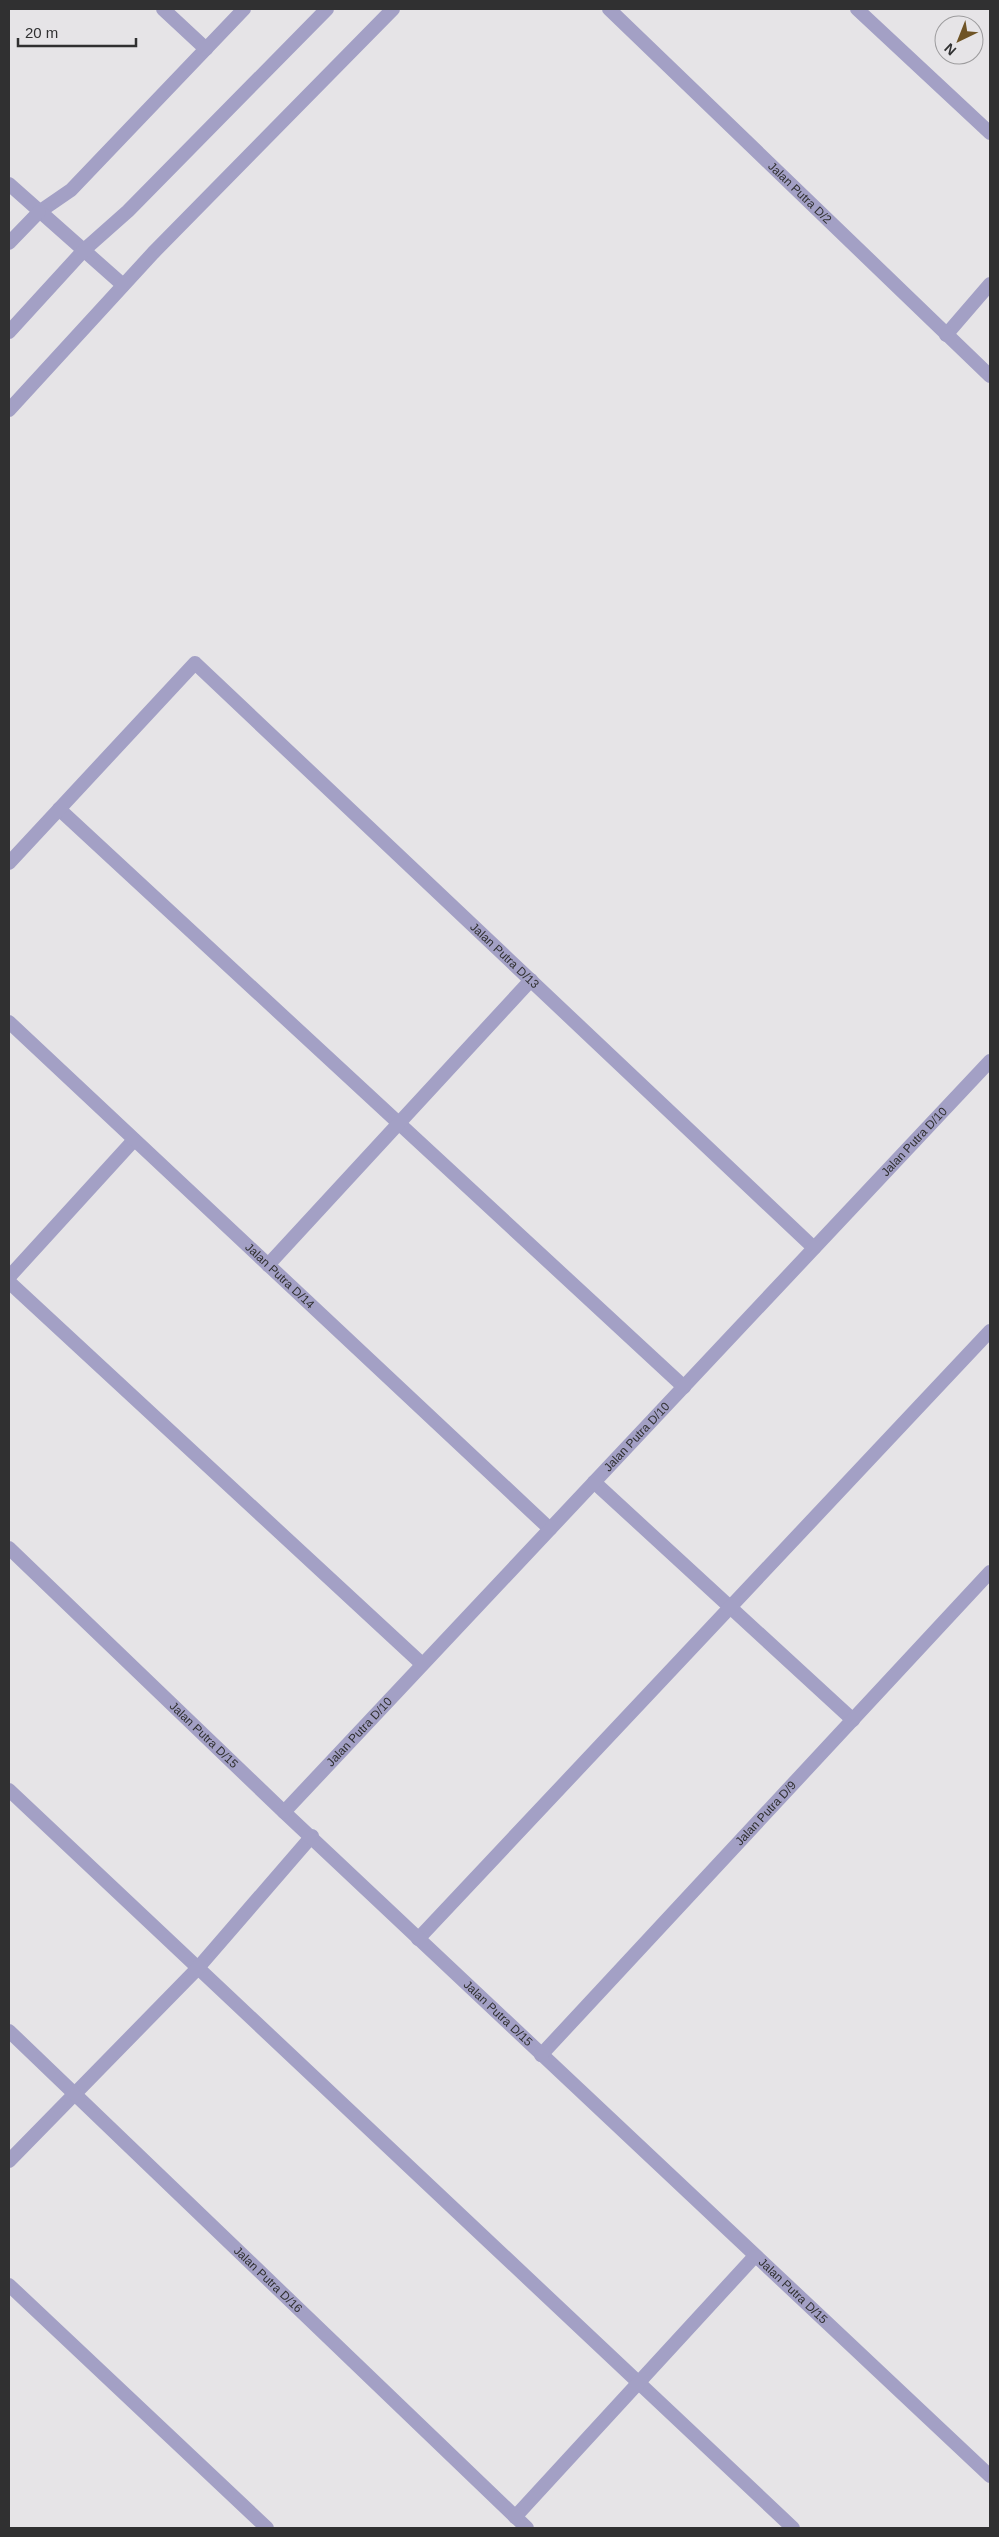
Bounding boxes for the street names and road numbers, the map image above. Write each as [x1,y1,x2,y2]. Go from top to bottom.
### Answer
street label: Jalan Putra D/2 [765,159,835,227]
street label: Jalan Putra D/13 [467,920,542,992]
street label: Jalan Putra D/10 [878,1104,950,1179]
street label: Jalan Putra D/14 [242,1240,317,1312]
street label: Jalan Putra D/10 [601,1399,673,1474]
street label: Jalan Putra D/10 [324,1694,395,1769]
street label: Jalan Putra D/15 [167,1699,241,1771]
street label: Jalan Putra D/9 [732,1778,799,1848]
street label: Jalan Putra D/15 [461,1978,536,2049]
street label: Jalan Putra D/16 [231,2243,305,2316]
street label: Jalan Putra D/15 [756,2255,831,2327]

